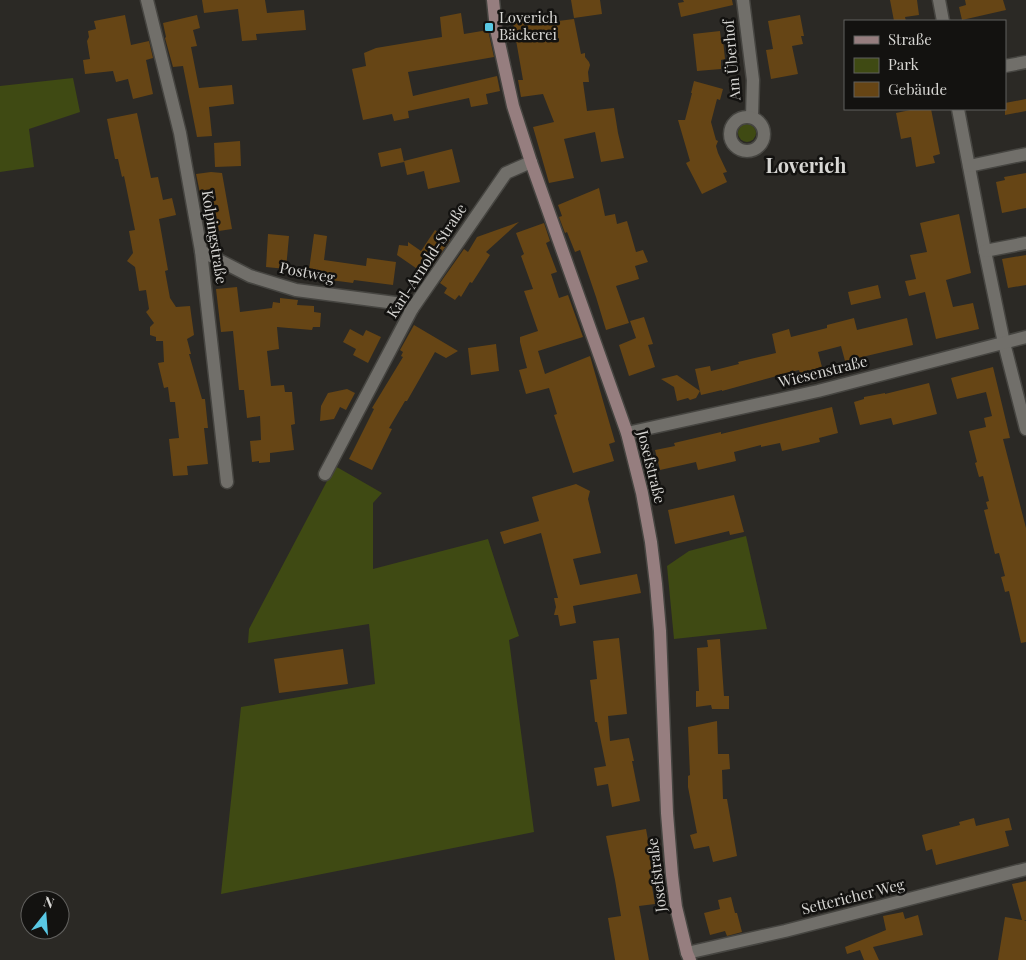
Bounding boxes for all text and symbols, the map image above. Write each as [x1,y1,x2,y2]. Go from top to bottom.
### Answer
place label: Loverich Bäckerei [499,7,558,44]
street label: Am Überhof [717,18,745,102]
legend [844,20,1006,110]
marker: Loverich Bäckerei [483,21,495,33]
text: Straße [888,29,932,49]
text: Park [888,54,920,74]
text: Gebäude [888,79,947,99]
district label: Loverich [766,151,846,178]
street label: Kolpingstraße [198,189,232,285]
street label: Karl-Arnold-Straße [382,199,471,322]
street label: Postweg [278,257,337,287]
street label: Wiesenstraße [775,350,869,392]
street label: Josefstraße [633,427,671,505]
street label: Josefstraße [642,837,671,914]
street label: Settericher Weg [799,874,907,919]
north arrow [20,890,70,940]
text: N [41,892,57,913]

